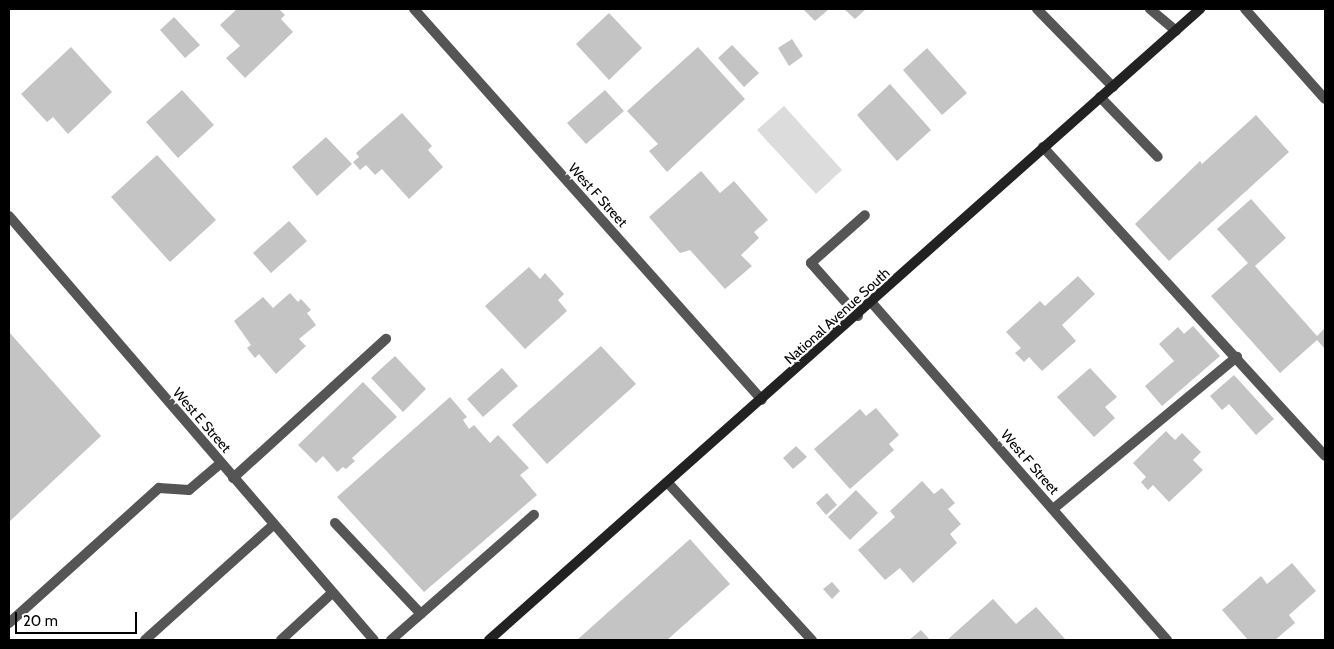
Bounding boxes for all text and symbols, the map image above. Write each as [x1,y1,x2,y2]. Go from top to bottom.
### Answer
street label: West F Street [565,160,631,230]
street label: National Avenue South [781,264,893,368]
street label: West E Street [169,384,235,456]
street label: West F Street [997,426,1063,498]
scale bar [18,602,140,634]
text: 20 m [23,612,58,630]

